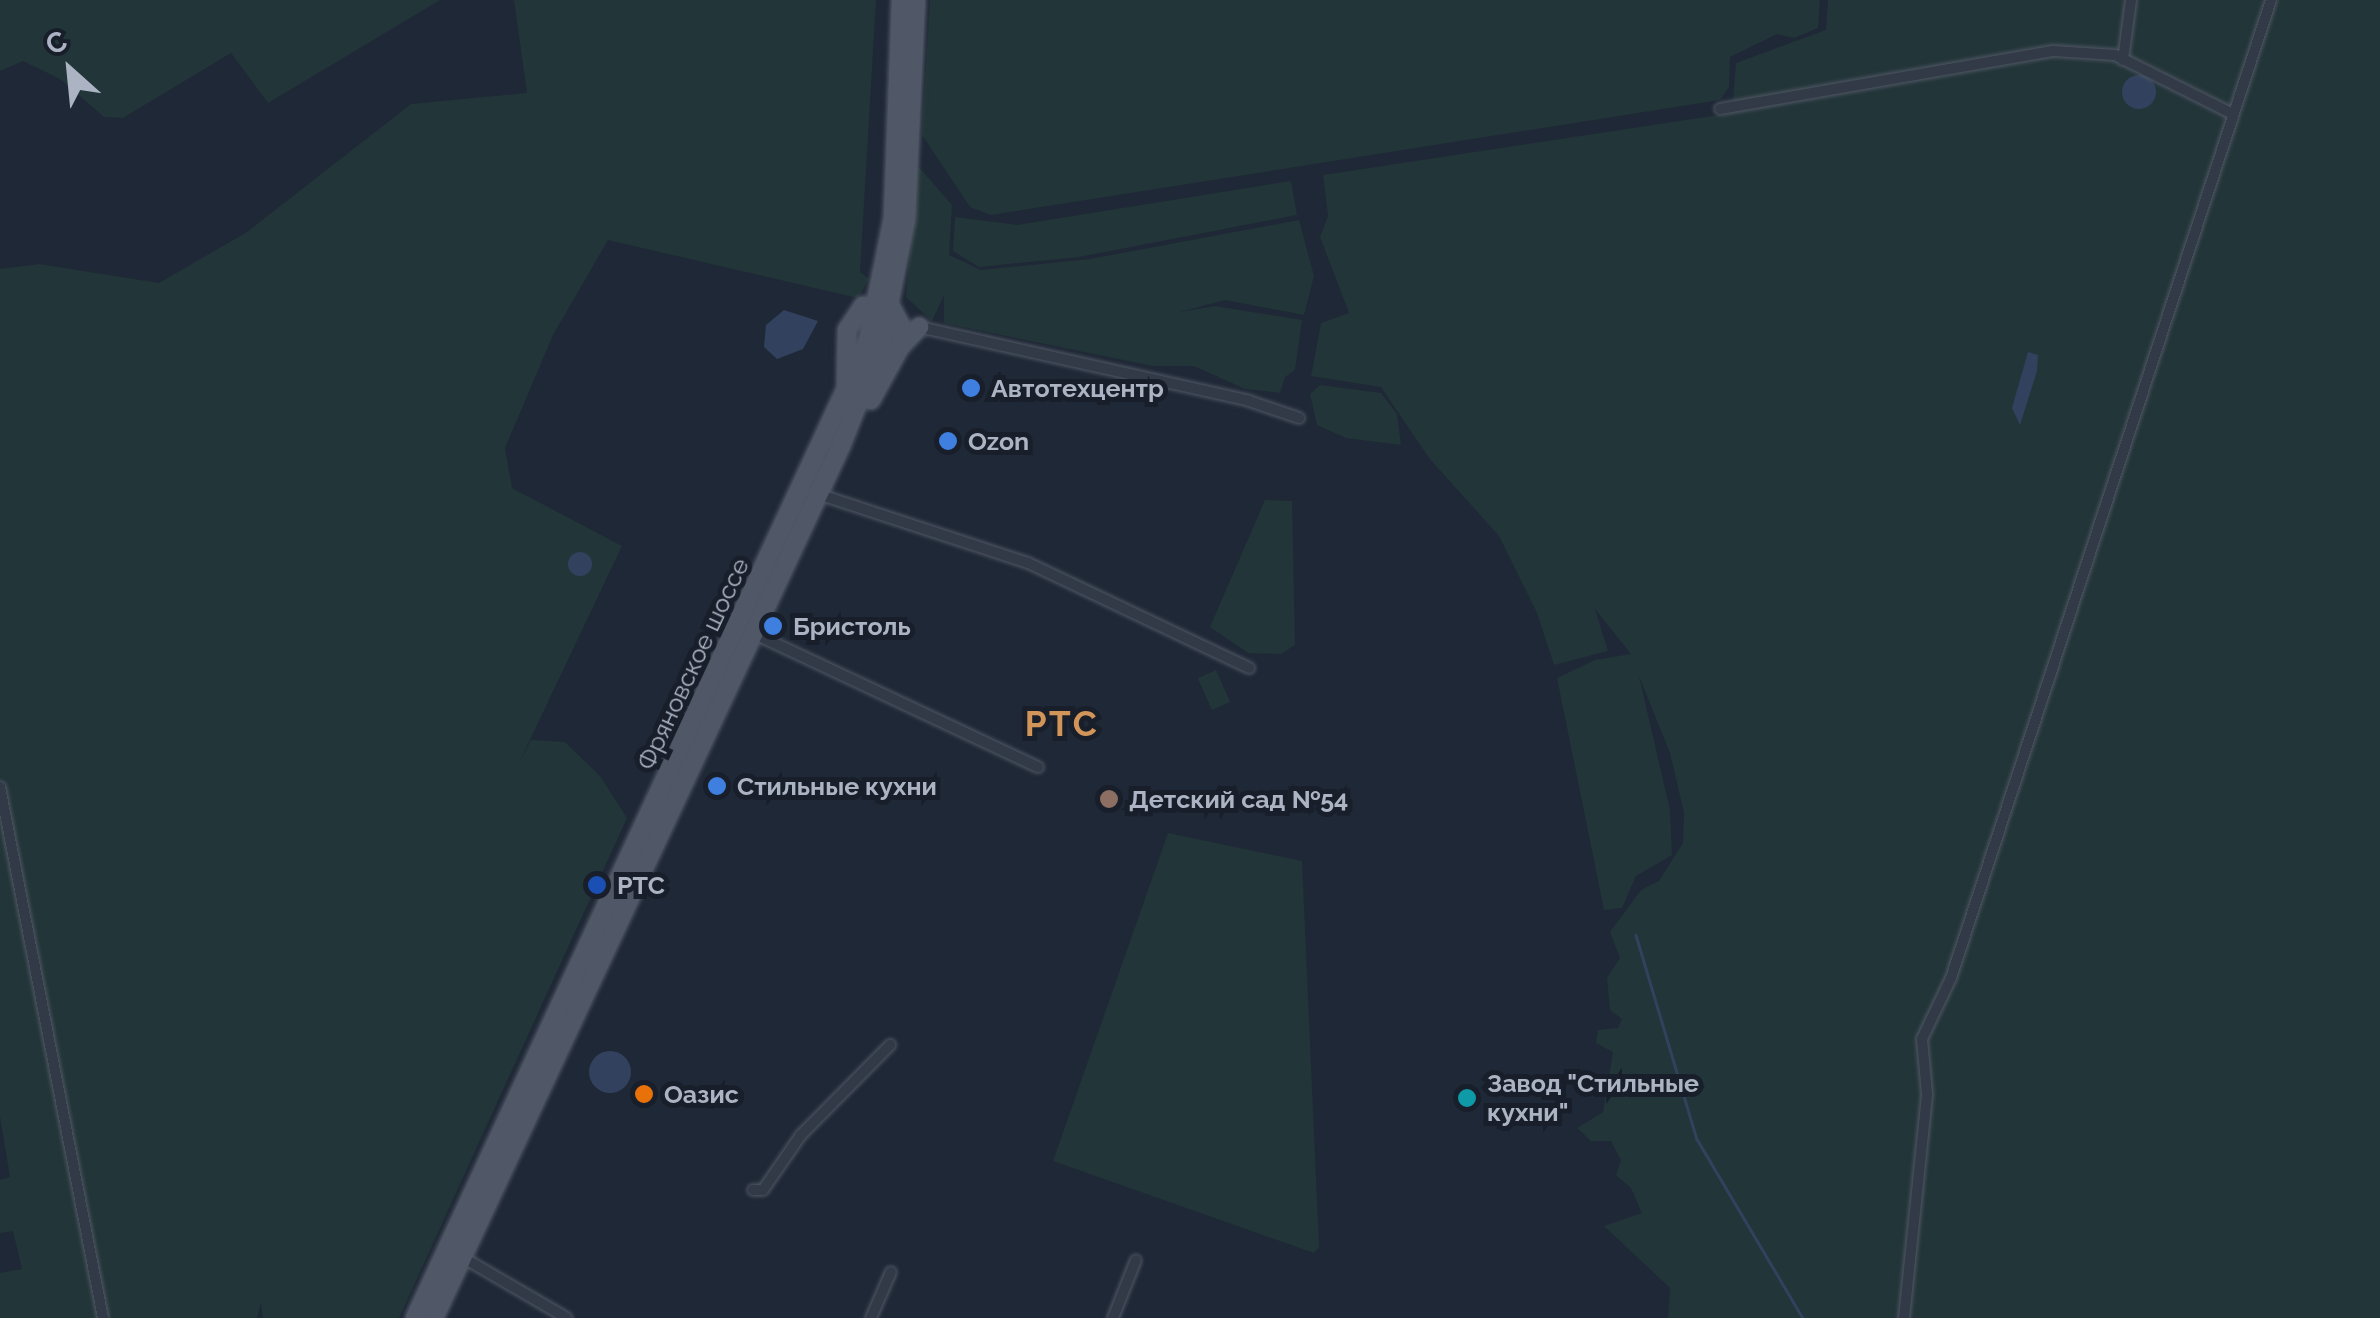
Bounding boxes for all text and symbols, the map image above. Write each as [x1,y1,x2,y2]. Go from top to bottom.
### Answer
north arrow [20,20,120,120]
text: С [40,24,72,62]
place label: Автотехцентр [991,373,1164,403]
marker: Автотехцентр [960,377,982,399]
place label: Ozon [968,426,1029,456]
marker: Ozon [937,430,959,452]
street label: Фряновское шоссе [631,553,755,775]
place label: Бристоль [793,611,911,641]
marker: Бристоль [762,615,784,637]
district label: РТС [1025,703,1099,745]
place label: Стильные кухни [737,771,937,801]
marker: Стильные кухни [706,775,728,797]
place label: Детский сад №54 [1129,784,1348,814]
marker: Детский сад №54 [1098,788,1120,810]
place label: РТС [617,870,665,900]
marker: РТС [586,874,608,896]
place label: Завод "Стильные кухни" [1487,1069,1699,1128]
place label: Оазис [664,1079,739,1109]
marker: Оазис [633,1083,655,1105]
marker: Завод "Стильные кухни" [1456,1087,1478,1109]

